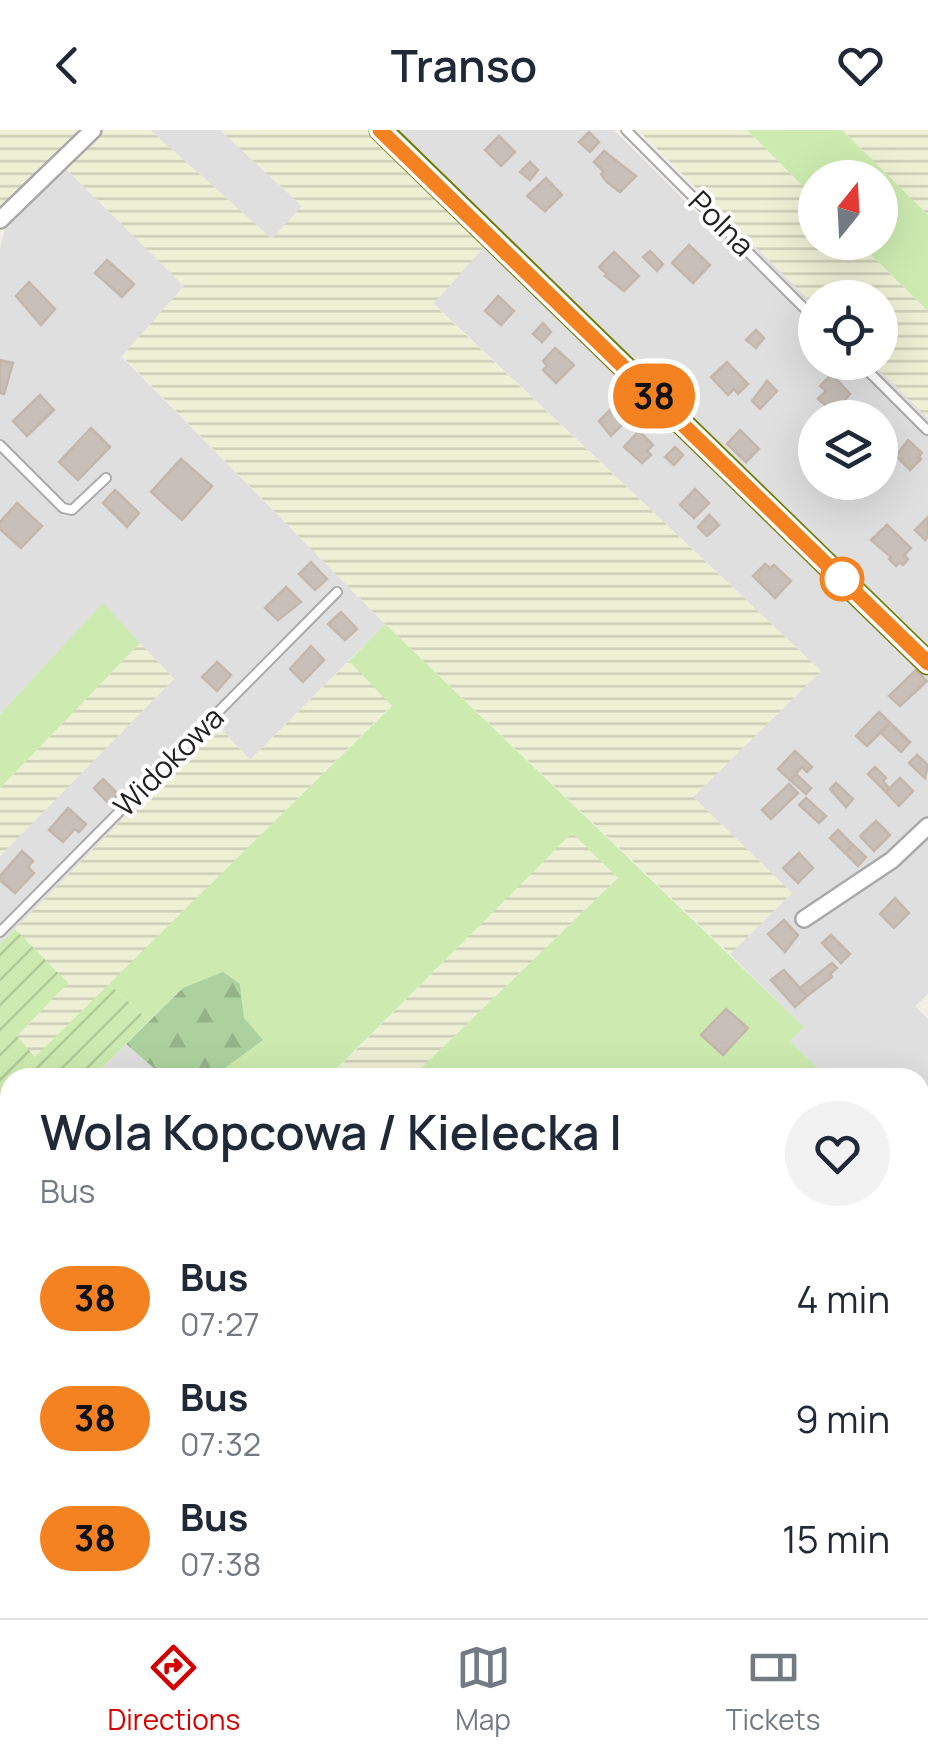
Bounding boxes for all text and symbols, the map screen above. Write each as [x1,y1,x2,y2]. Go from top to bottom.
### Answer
text: Transo [391,34,537,96]
icon: back [40,38,95,93]
icon: heart [833,38,888,93]
north arrow [798,160,898,260]
map controls [798,160,898,500]
street label: Polna [680,181,764,265]
button: locate [798,280,898,380]
line badge: 38 [609,364,699,428]
text: 38 [633,372,675,420]
button: layers [798,400,898,500]
unlabelled marker [821,558,863,600]
street label: Widokowa [104,697,232,825]
text: Wola Kopcowa / Kielecka I [40,1099,622,1164]
button: heart [785,1101,890,1206]
text: Bus [40,1169,95,1213]
text: Bus [180,1250,248,1302]
text: 4 min [796,1272,890,1324]
text: 38 [74,1274,116,1322]
text: 07:27 [180,1302,259,1346]
text: Bus [180,1370,248,1422]
text: 9 min [795,1392,890,1444]
text: 38 [74,1394,116,1442]
text: 07:32 [180,1422,261,1466]
text: Bus [180,1490,248,1542]
text: 15 min [782,1512,890,1564]
text: 38 [74,1514,116,1562]
text: 07:38 [180,1542,261,1586]
tab: Directions [108,1640,240,1738]
tab: Map [455,1640,511,1738]
tab: Tickets [726,1640,820,1738]

